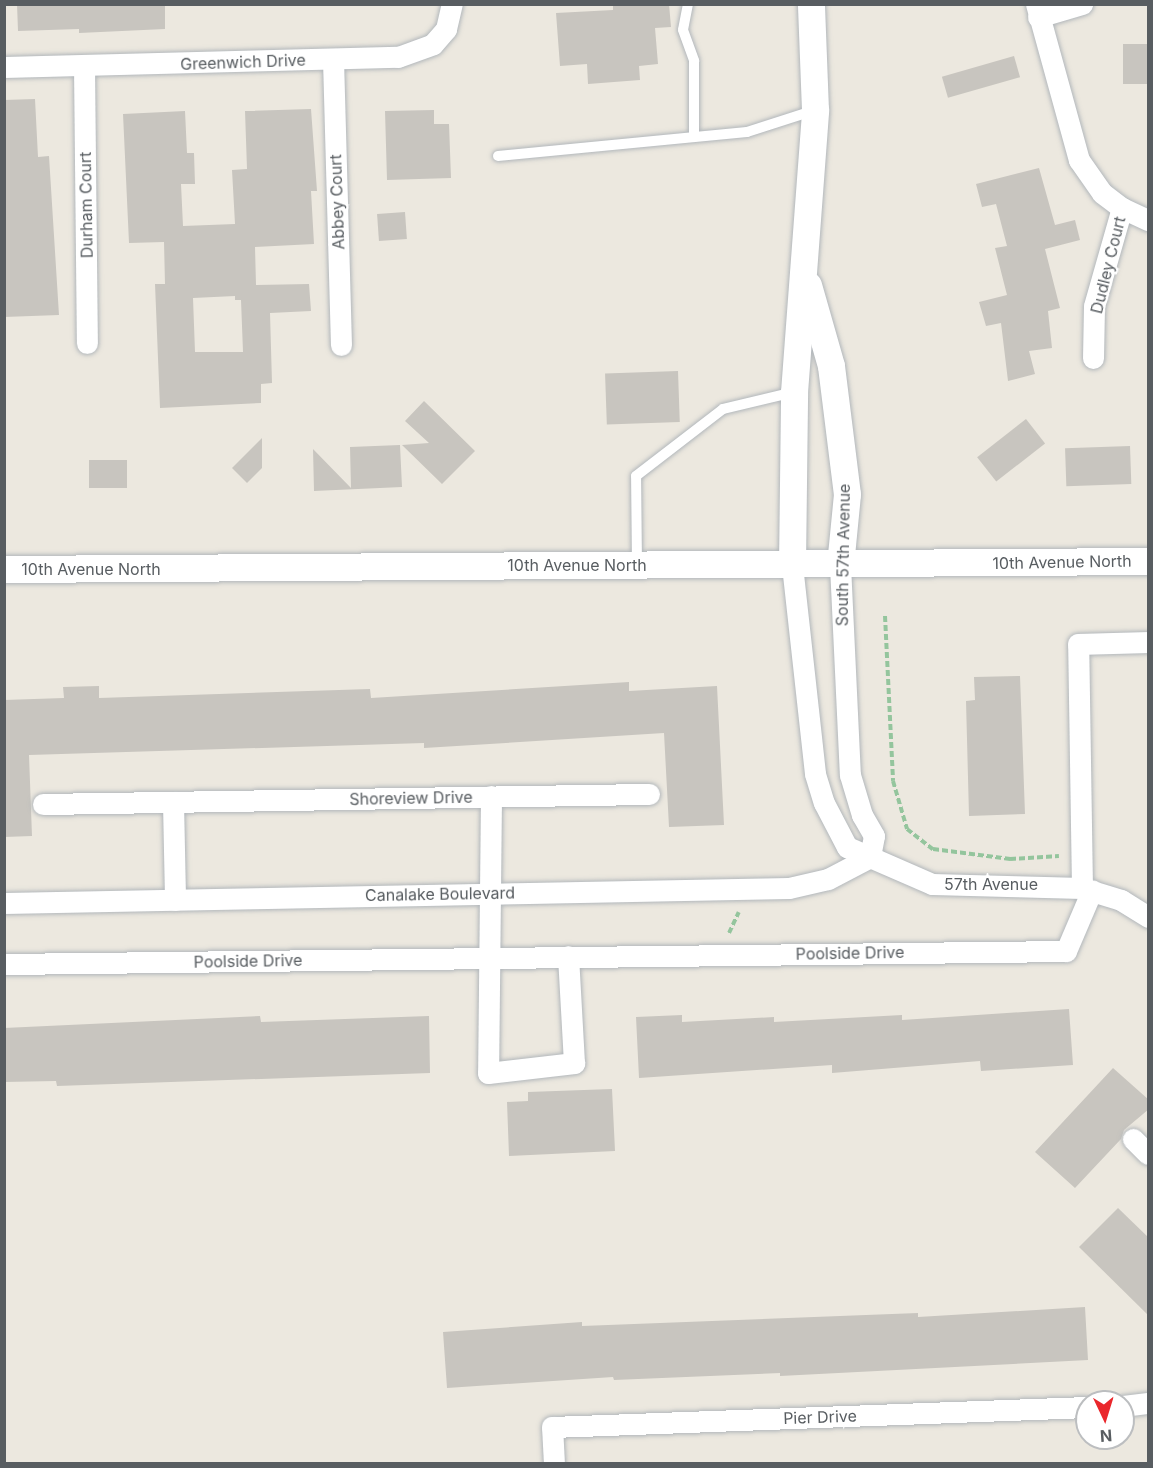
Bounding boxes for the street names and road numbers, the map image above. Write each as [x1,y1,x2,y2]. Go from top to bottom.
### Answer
street label: Greenwich Drive [180,50,306,74]
street label: Durham Court [75,152,97,258]
street label: Abbey Court [326,154,348,250]
street label: Dudley Court [1087,214,1129,316]
street label: South 57th Avenue [832,483,854,627]
street label: 10th Avenue North [992,551,1132,573]
street label: 10th Avenue North [507,555,647,575]
street label: 10th Avenue North [21,559,161,579]
street label: Shoreview Drive [349,787,473,809]
street label: 57th Avenue [944,874,1038,894]
street label: Canalake Boulevard [365,883,515,905]
street label: Poolside Drive [795,942,905,964]
street label: Poolside Drive [193,950,303,972]
street label: Pier Drive [783,1406,857,1428]

